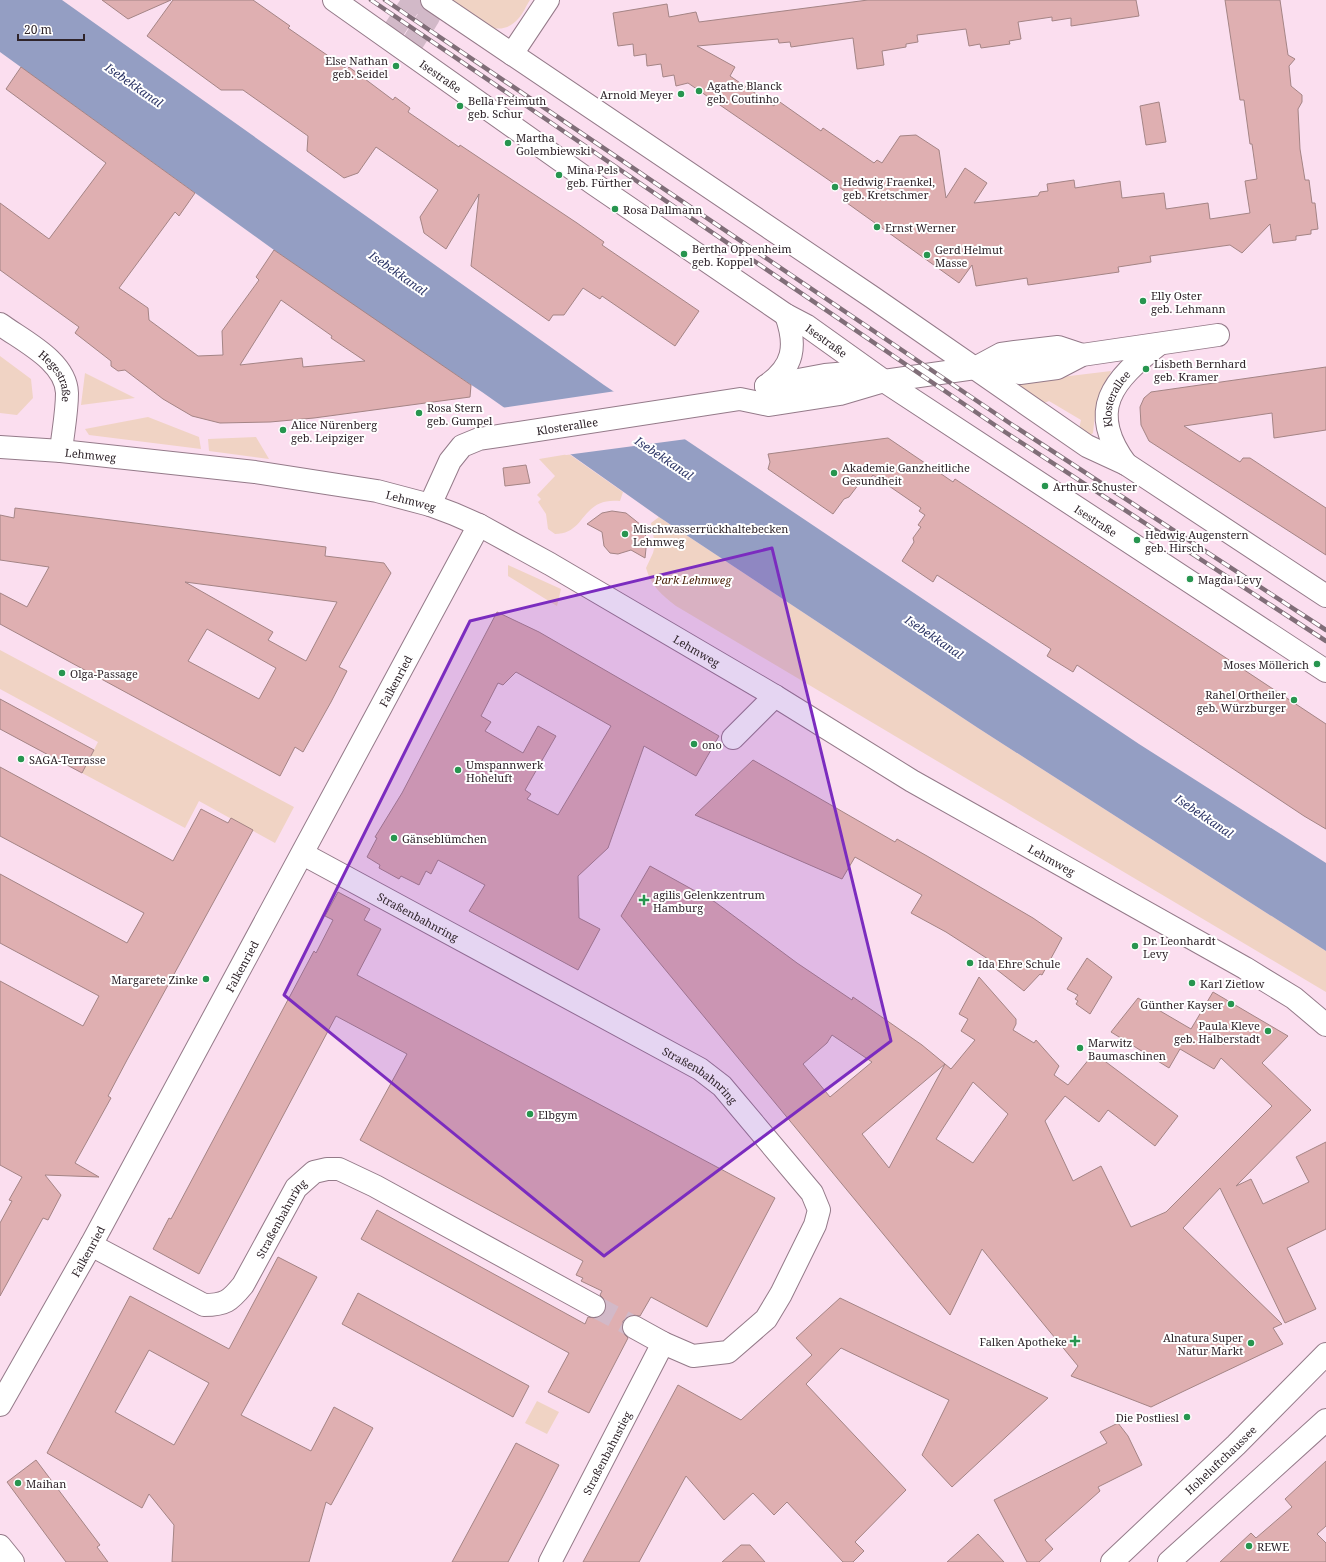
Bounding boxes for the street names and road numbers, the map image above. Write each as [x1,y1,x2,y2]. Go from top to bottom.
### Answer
street label: Isestraße [417,56,465,96]
street label: Isestraße [803,320,851,360]
street label: Hegestraße [36,346,75,402]
street label: Klosterallee [1099,367,1133,429]
street label: Klosterallee [535,413,599,438]
street label: Lehmweg [64,444,117,464]
street label: Lehmweg [384,486,438,514]
street label: Isestraße [1072,501,1120,540]
street label: Lehmweg [671,631,723,670]
street label: Falkenried [375,652,415,709]
street label: Lehmweg [1026,840,1078,879]
street label: Straßenbahnring [375,888,461,944]
street label: Falkenried [221,937,261,994]
street label: Straßenbahnring [660,1043,741,1107]
street label: Straßenbahnring [252,1175,310,1261]
street label: Falkenried [67,1223,108,1279]
street label: Straßenbahnstieg [579,1408,634,1497]
street label: Hoheluftchaussee [1181,1422,1259,1497]

